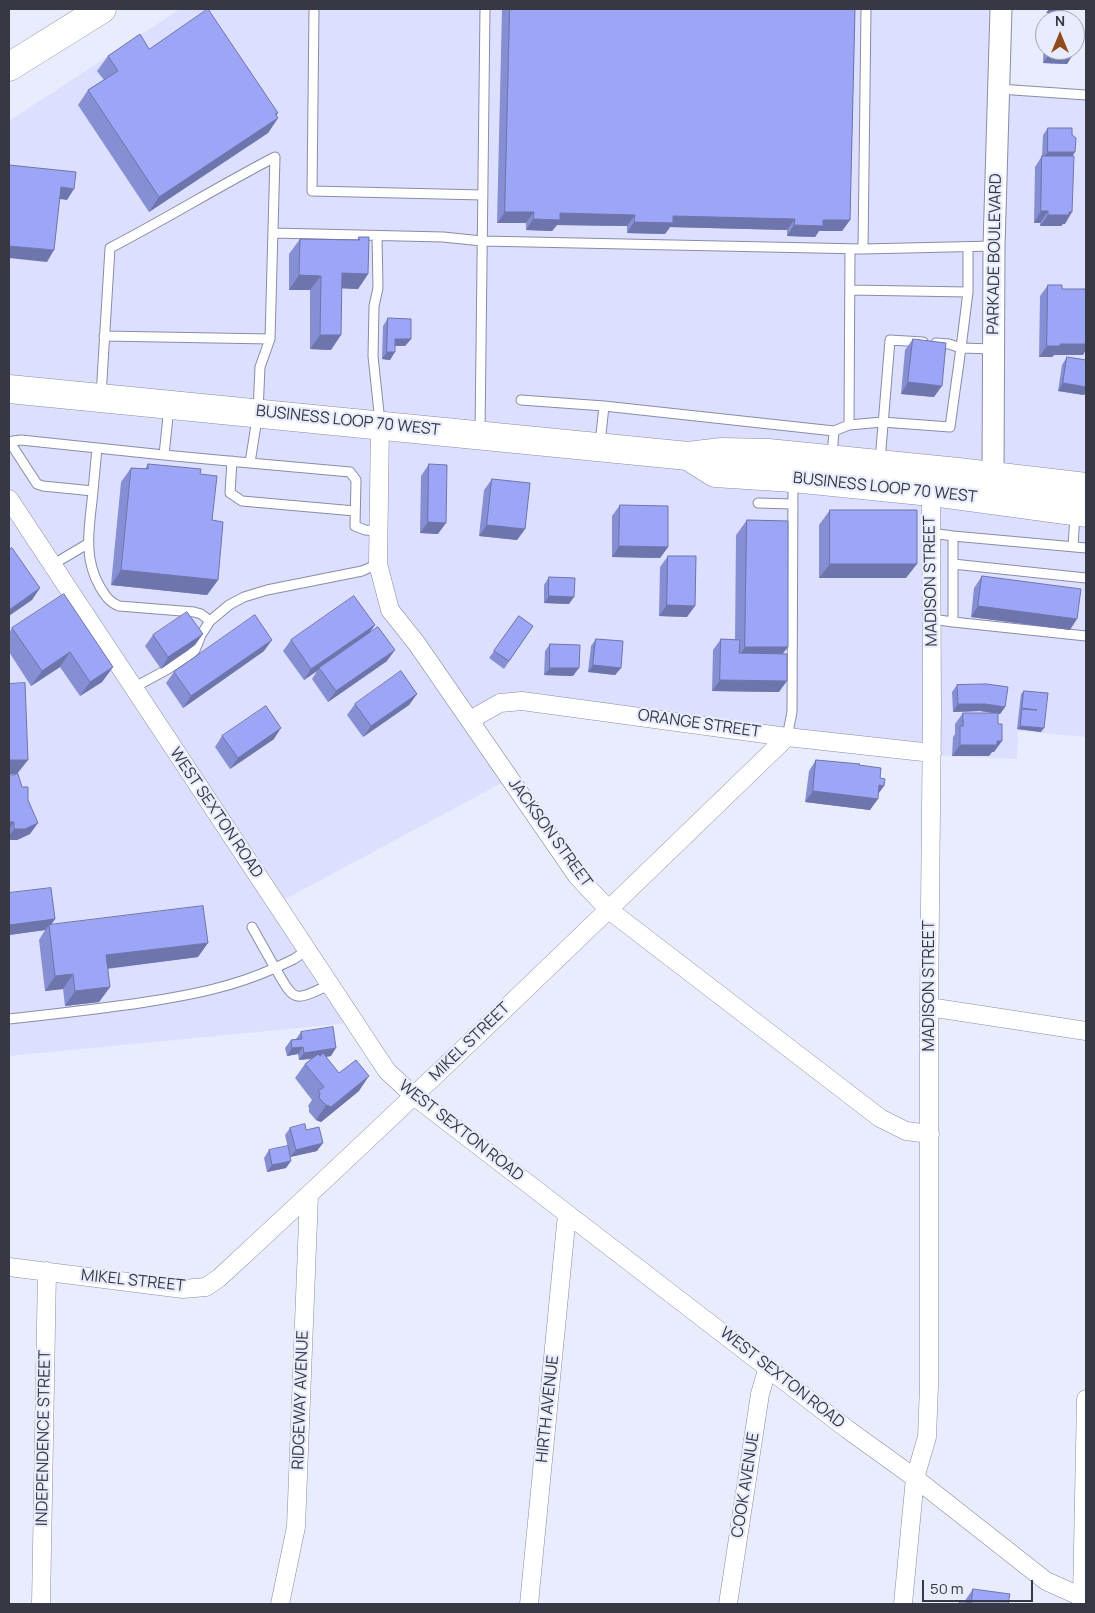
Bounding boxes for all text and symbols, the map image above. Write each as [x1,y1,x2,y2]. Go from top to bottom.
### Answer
north arrow [1035,10,1085,60]
text: N [1055,11,1065,30]
street label: PARKADE BOULEVARD [984,173,1006,335]
street label: BUSINESS LOOP 70 WEST [255,402,441,440]
street label: BUSINESS LOOP 70 WEST [792,469,978,507]
street label: MADISON STREET [920,515,942,647]
street label: ORANGE STREET [636,706,762,742]
street label: WEST SEXTON ROAD [165,744,267,882]
street label: JACKSON STREET [504,775,596,891]
street label: MADISON STREET [920,921,940,1051]
street label: MIKEL STREET [426,999,514,1085]
street label: WEST SEXTON ROAD [395,1076,527,1186]
street label: MIKEL STREET [80,1266,186,1296]
street label: WEST SEXTON ROAD [716,1323,848,1433]
street label: RIDGEWAY AVENUE [289,1330,313,1470]
street label: INDEPENDENCE STREET [33,1350,55,1526]
street label: HIRTH AVENUE [533,1355,563,1463]
street label: COOK AVENUE [728,1431,764,1539]
scale bar [925,1570,1036,1602]
text: 50 m [930,1578,964,1599]

